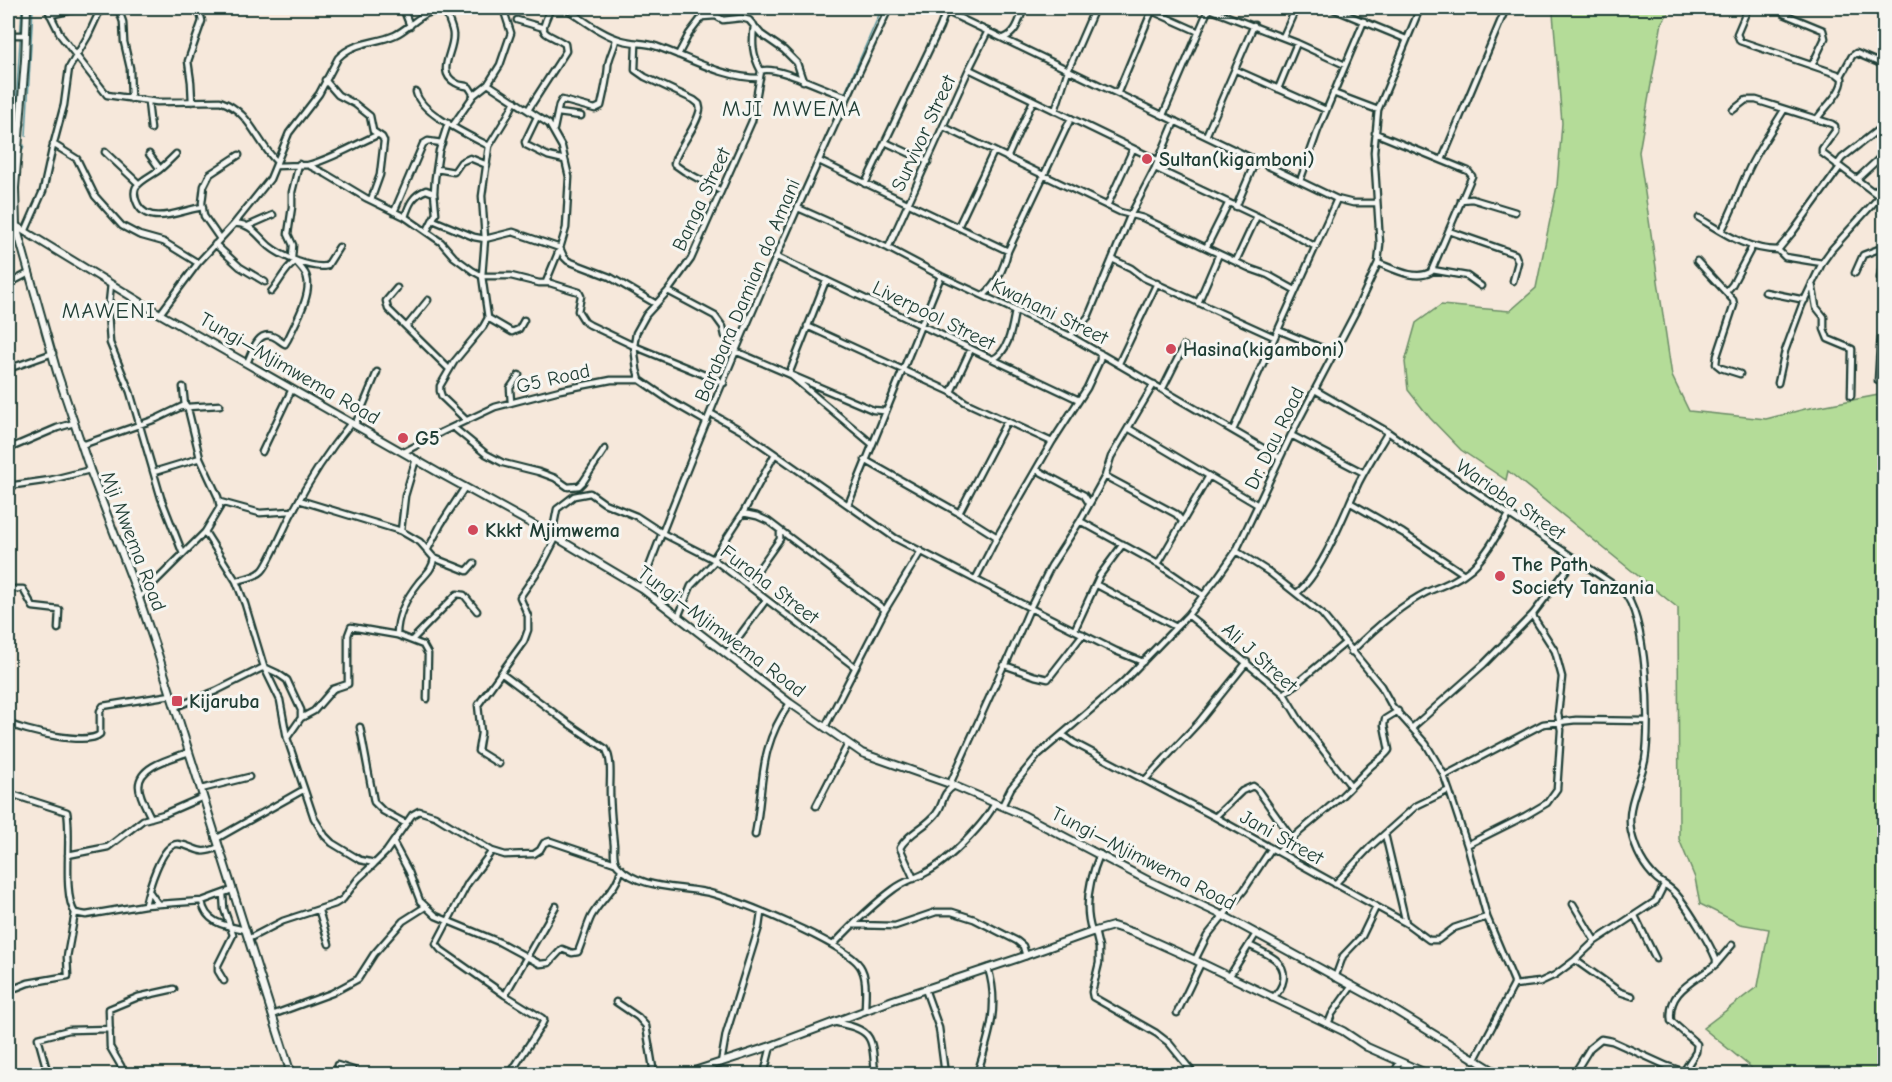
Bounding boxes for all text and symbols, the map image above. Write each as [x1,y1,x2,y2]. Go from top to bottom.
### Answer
street label: Survivor Street [887,70,961,195]
district label: MJI MWEMA [722,96,862,122]
street label: Banga Street [667,143,736,255]
place label: Sultan(kigamboni) [1159,148,1315,171]
marker: Sultan(kigamboni) [1140,152,1154,166]
street label: Barabara Damian do Amani [690,175,805,405]
street label: Kwahani Street [988,273,1113,350]
street label: Liverpool Street [869,276,1000,356]
district label: MAWENI [62,298,156,324]
street label: Tungi—Mjimwema Road [196,307,384,429]
place label: Hasina(kigamboni) [1183,338,1344,361]
marker: Hasina(kigamboni) [1164,342,1178,356]
street label: G5 Road [514,359,592,398]
street label: Dr. Dau Road [1240,383,1309,493]
place label: G5 [415,427,440,450]
marker: G5 [396,431,410,445]
street label: Warioba Street [1452,454,1571,545]
street label: Mji Mwema Road [96,468,171,614]
place label: Kkkt Mjimwema [485,519,620,542]
marker: Kkkt Mjimwema [466,523,480,537]
street label: Furaha Street [716,540,825,630]
place label: The Path Society Tanzania [1512,553,1654,599]
street label: Tungi—Mjimwema Road [633,561,810,702]
marker: The Path Society Tanzania [1493,569,1507,583]
street label: Ali J Street [1217,618,1303,698]
place label: Kijaruba [189,690,260,713]
marker: Kijaruba [170,694,184,708]
street label: Tungi—Mjimwema Road [1048,802,1240,915]
street label: Jani Street [1236,805,1329,870]

